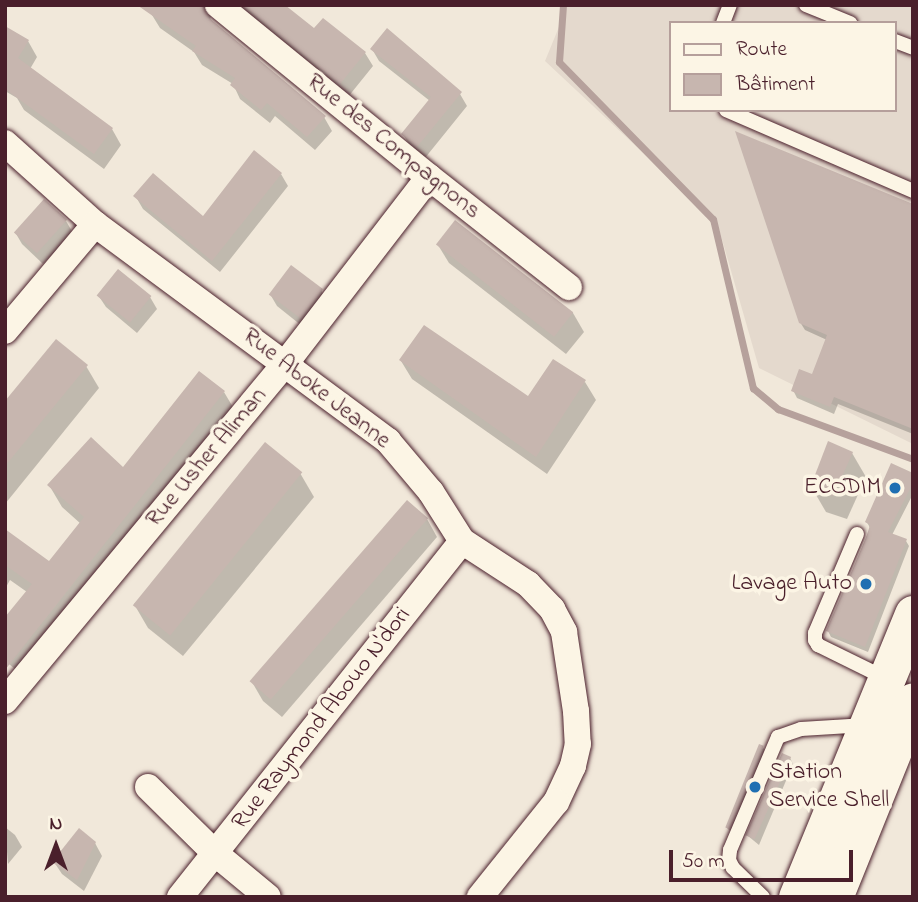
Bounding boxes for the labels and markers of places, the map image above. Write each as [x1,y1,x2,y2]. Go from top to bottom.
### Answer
place label: ECODIM [804,474,881,502]
marker: ECODIM [887,480,903,496]
place label: Lavage Auto [731,570,852,598]
marker: Lavage Auto [858,576,874,592]
place label: Station Service Shell [769,759,889,815]
marker: Station Service Shell [747,779,763,795]

